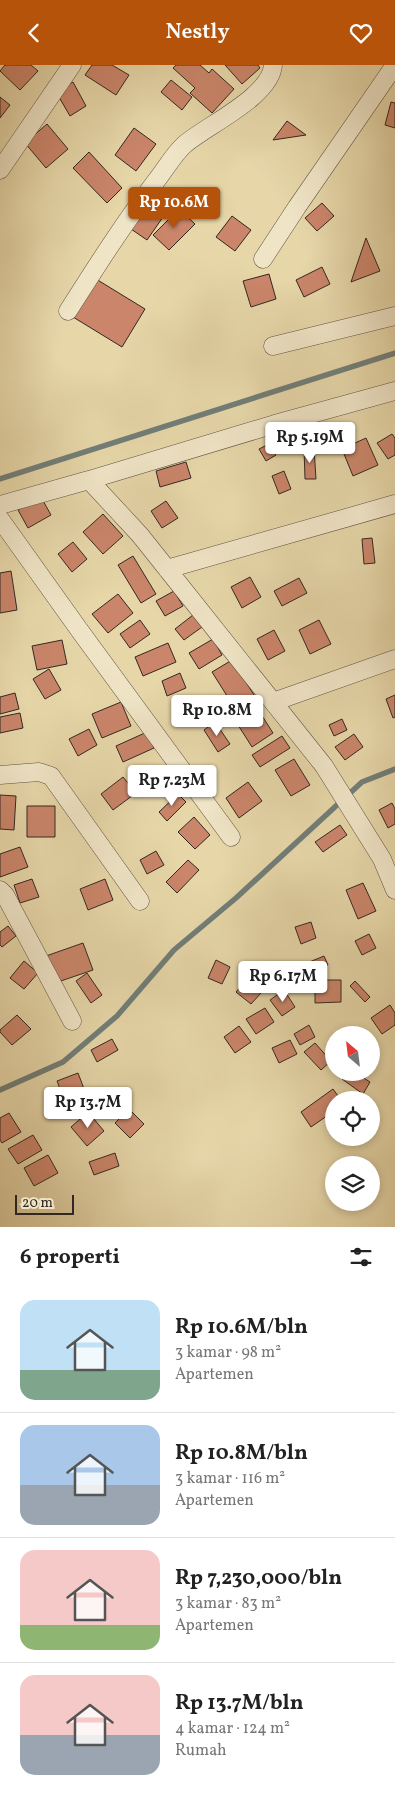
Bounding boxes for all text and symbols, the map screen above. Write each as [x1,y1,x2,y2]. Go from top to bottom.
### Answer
text: Nestly [165,17,230,48]
icon: back [20,19,48,47]
icon: heart [347,19,375,47]
pin: Rp 10.6M [122,186,226,229]
text: Rp 10.6M [139,192,209,214]
pin: Rp 5.19M [258,421,362,464]
text: Rp 5.19M [276,427,344,449]
pin: Rp 10.8M [165,695,269,737]
text: Rp 10.8M [182,700,252,722]
pin: Rp 7.23M [120,765,224,807]
text: Rp 7.23M [139,770,205,792]
pin: Rp 6.17M [231,961,335,1003]
text: Rp 6.17M [249,966,317,988]
north arrow [325,1026,380,1081]
map controls [325,1026,380,1211]
pin: Rp 13.7M [36,1087,140,1129]
button: locate [325,1091,380,1146]
text: Rp 13.7M [55,1092,121,1114]
button: layers [325,1156,380,1211]
scale bar [15,1192,74,1215]
text: 20 m [22,1194,53,1213]
text: 6 properti [20,1243,120,1272]
icon: filters [347,1243,375,1271]
text: Rp 10.6M/bln [175,1313,308,1342]
icon: home [60,1320,120,1380]
text: 3 kamar · 98 m² [175,1342,281,1364]
text: Apartemen [175,1364,254,1386]
text: Rp 10.8M/bln [175,1439,308,1468]
icon: home [60,1445,120,1505]
text: 3 kamar · 116 m² [175,1468,285,1490]
text: Apartemen [175,1490,254,1512]
text: Rp 7,230,000/bln [175,1564,342,1593]
icon: home [60,1570,120,1630]
text: 3 kamar · 83 m² [175,1593,281,1615]
text: Apartemen [175,1615,254,1637]
text: Rp 13.7M/bln [175,1689,304,1718]
icon: home [60,1695,120,1755]
text: 4 kamar · 124 m² [175,1718,290,1740]
text: Rumah [175,1740,227,1762]

